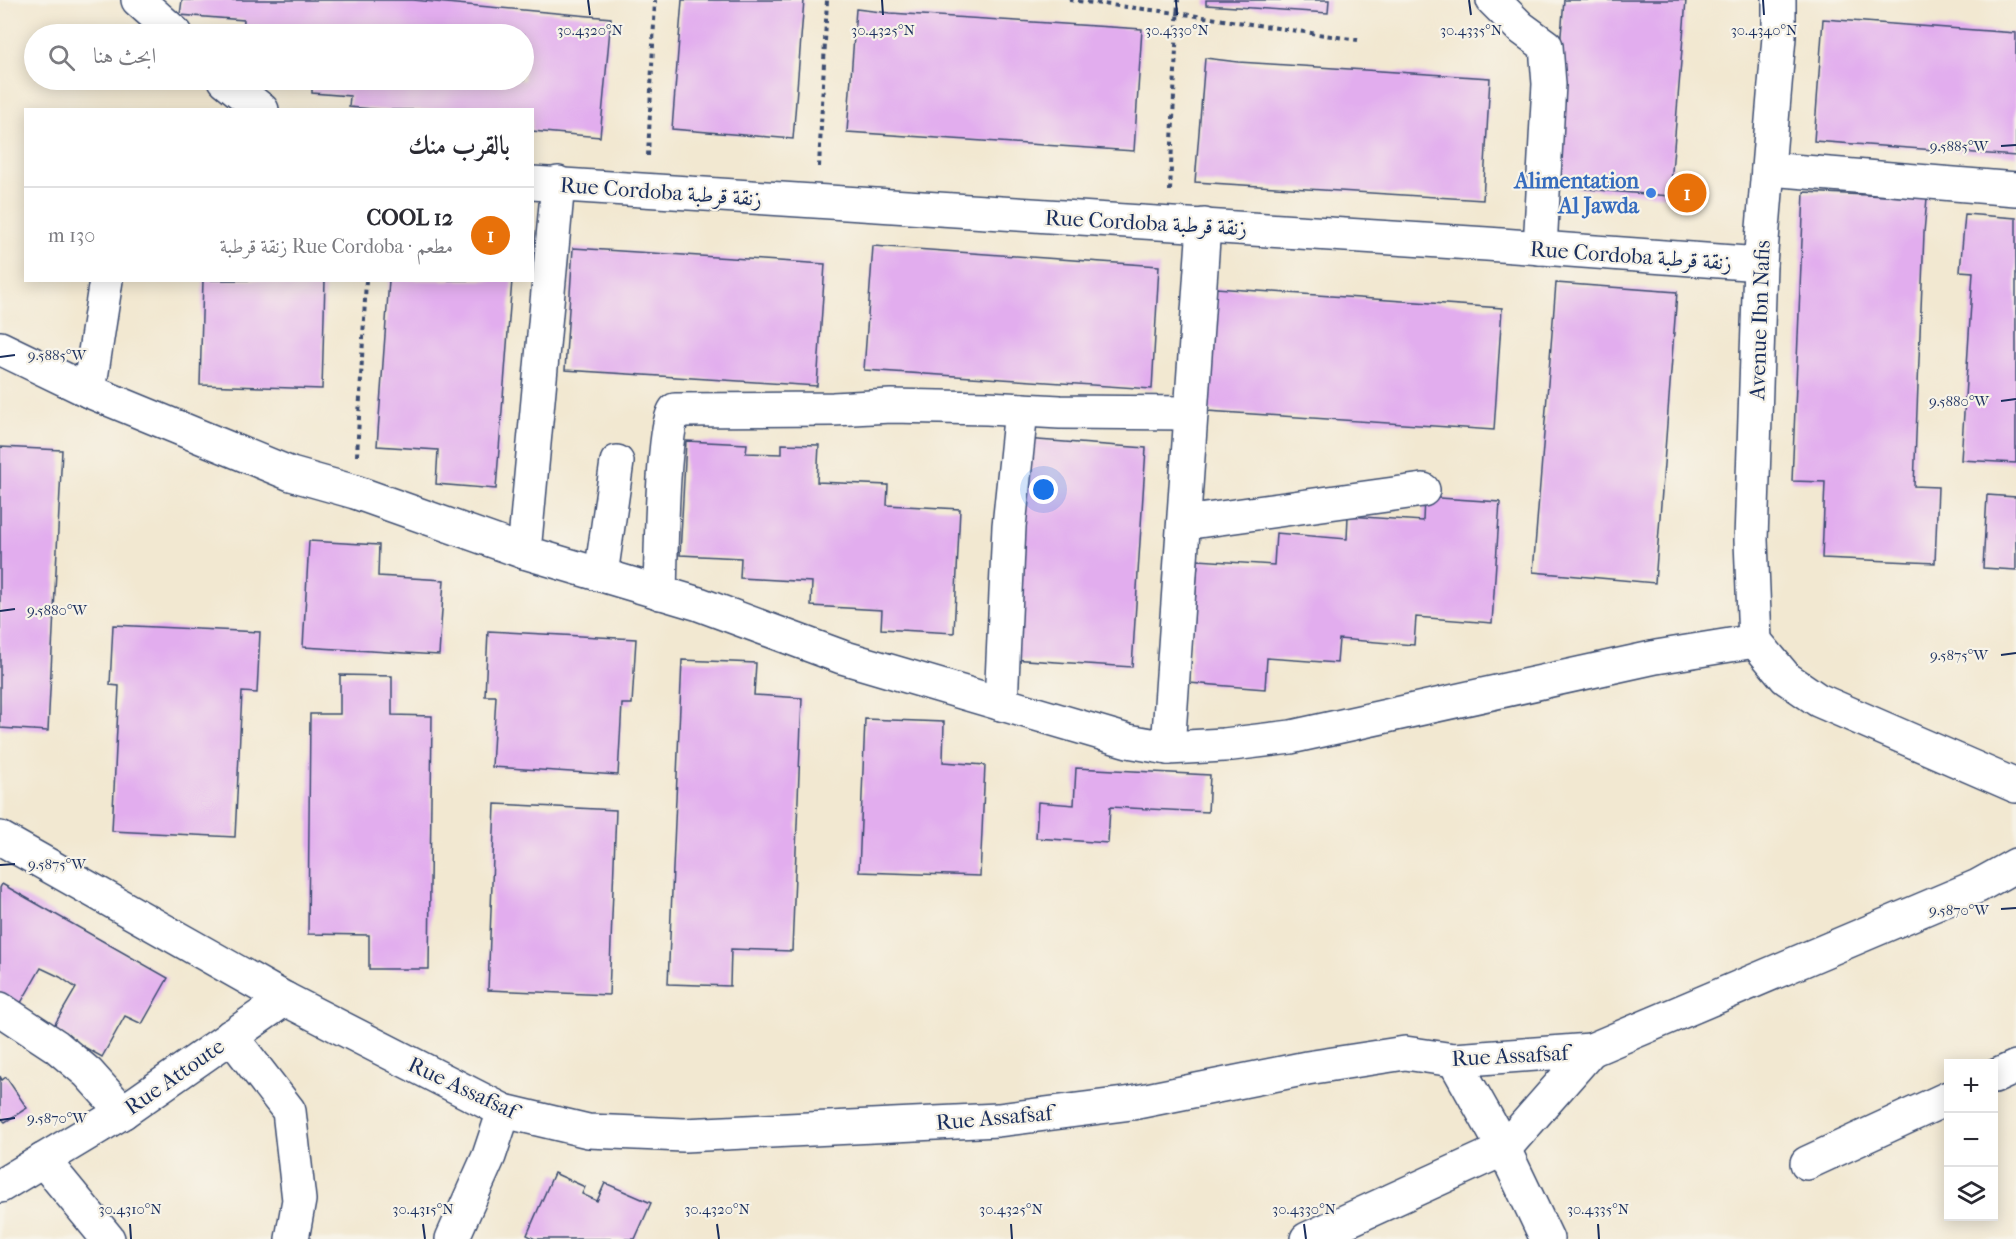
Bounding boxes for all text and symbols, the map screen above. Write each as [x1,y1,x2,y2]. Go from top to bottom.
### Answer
text: 30.4320°N [557,21,623,39]
text: 30.4325°N [851,21,915,39]
text: 30.4330°N [1145,21,1210,39]
text: 30.4335°N [1440,21,1503,39]
text: 30.4340°N [1731,21,1798,39]
search box [24,24,534,90]
icon: search [45,41,78,74]
text: ابحث هنا [93,43,156,69]
text: بالقرب منك [408,130,510,161]
text: 9.5885°W [1930,137,1989,155]
place label: Alimentation Al Jawda [1512,168,1640,219]
pin: 1 [1668,170,1706,216]
street label: Rue Cordoba زنقة قرطبة [559,172,763,213]
marker: Alimentation Al Jawda [1644,186,1658,200]
text: 12 COOL [366,205,453,231]
street label: Rue Cordoba زنقة قرطبة [1044,205,1248,242]
text: 130 m [48,224,95,247]
text: 1 [487,224,494,247]
text: مطعم · Rue Cordoba زنقة قرطبة [220,235,453,258]
street label: Rue Cordoba زنقة قرطبة [1529,236,1733,277]
street label: Avenue Ibn Nafis [1744,240,1776,401]
text: 9.5885°W [28,346,87,364]
text: 9.5880°W [1929,392,1990,410]
your location [1029,475,1058,504]
text: 9.5880°W [27,601,88,619]
text: 9.5875°W [1930,646,1989,664]
text: 9.5875°W [28,855,87,873]
text: 9.5870°W [1929,901,1990,919]
street label: Rue Attoute [120,1033,229,1121]
street label: Rue Assafsaf [1451,1040,1574,1072]
street label: Rue Assafsaf [404,1051,525,1126]
map controls [1944,1059,1998,1221]
button: + [1944,1059,1998,1113]
street label: Rue Assafsaf [935,1100,1058,1136]
text: 9.5870°W [27,1109,88,1127]
button: − [1944,1113,1998,1167]
button: layers [1944,1167,1998,1221]
text: 30.4310°N [98,1200,162,1218]
text: 30.4315°N [392,1200,454,1218]
text: 30.4320°N [684,1200,750,1218]
text: 30.4325°N [979,1200,1043,1218]
text: 30.4330°N [1272,1200,1337,1218]
text: 30.4335°N [1567,1200,1630,1218]

